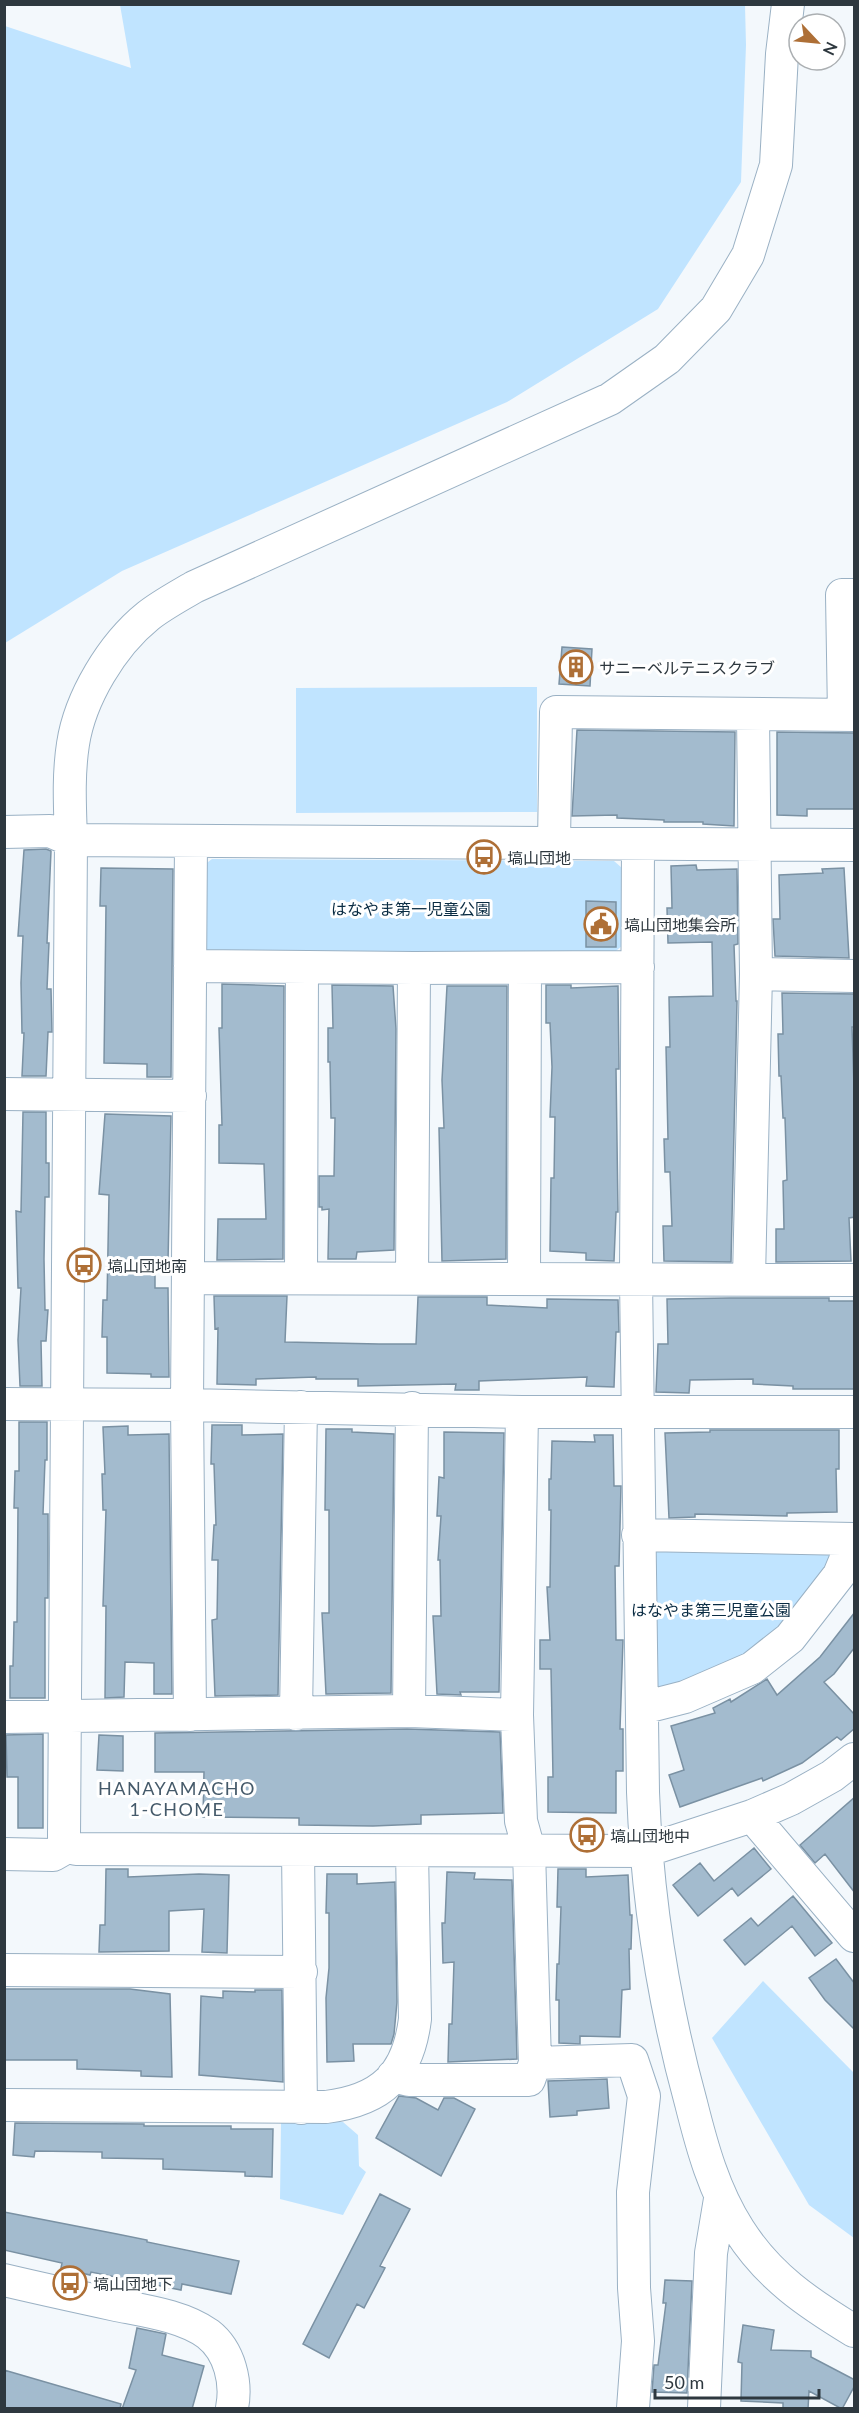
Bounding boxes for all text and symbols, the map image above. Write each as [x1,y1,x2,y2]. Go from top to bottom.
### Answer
north arrow [787,12,847,72]
text: N [820,39,842,58]
building icon: サニーベルテニスクラブ [558,649,594,685]
place label: サニーベルテニスクラブ [599,658,775,677]
bus stop icon: 塙山団地 [466,839,502,875]
place label: 塙山団地 [507,848,571,867]
park label: はなやま第一児童公園 [331,899,491,918]
public building icon: 塙山団地集会所 [583,906,619,942]
place label: 塙山団地集会所 [624,915,736,934]
bus stop icon: 塙山団地南 [66,1247,102,1283]
place label: 塙山団地南 [107,1256,187,1275]
park label: はなやま第三児童公園 [631,1600,791,1619]
district label: HANAYAMACHO 1-CHOME [98,1777,256,1820]
bus stop icon: 塙山団地中 [569,1817,605,1853]
place label: 塙山団地中 [610,1826,690,1845]
bus stop icon: 塙山団地下 [52,2265,88,2301]
place label: 塙山団地下 [93,2274,173,2293]
scale bar [655,2362,818,2400]
text: 50 m [664,2371,704,2393]

